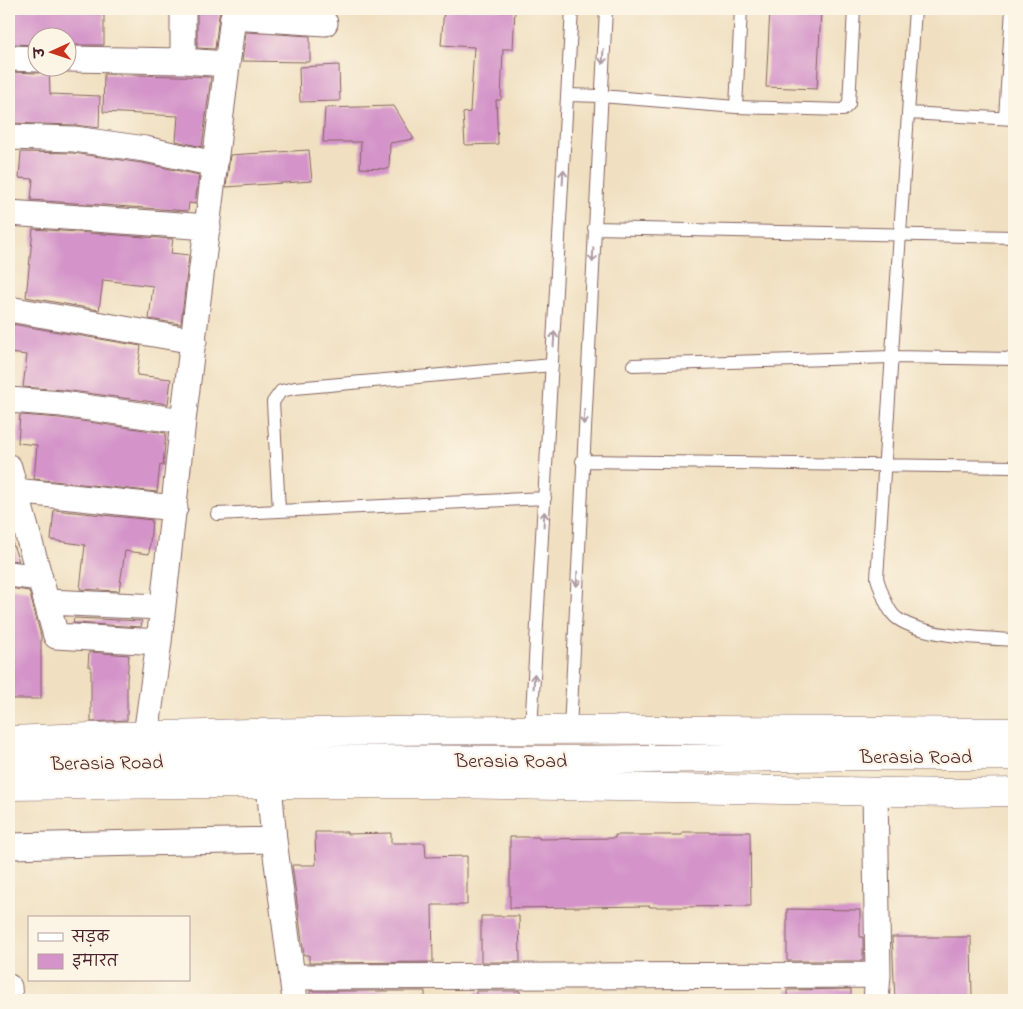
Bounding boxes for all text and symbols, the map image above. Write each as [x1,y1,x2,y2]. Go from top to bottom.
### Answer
north arrow [28,28,78,78]
text: उ [30,46,51,60]
one-way arrow [599,49,608,65]
one-way arrow [559,169,568,185]
one-way arrow [588,246,597,262]
one-way arrow [549,331,558,347]
one-way arrow [580,409,589,425]
one-way arrow [539,511,548,527]
one-way arrow [572,571,581,587]
one-way arrow [530,673,539,689]
street label: Berasia Road [859,744,972,773]
street label: Berasia Road [454,748,567,777]
street label: Berasia Road [50,749,164,780]
legend [28,916,190,982]
text: सड़क [71,927,110,949]
text: इमारत [72,951,119,973]

